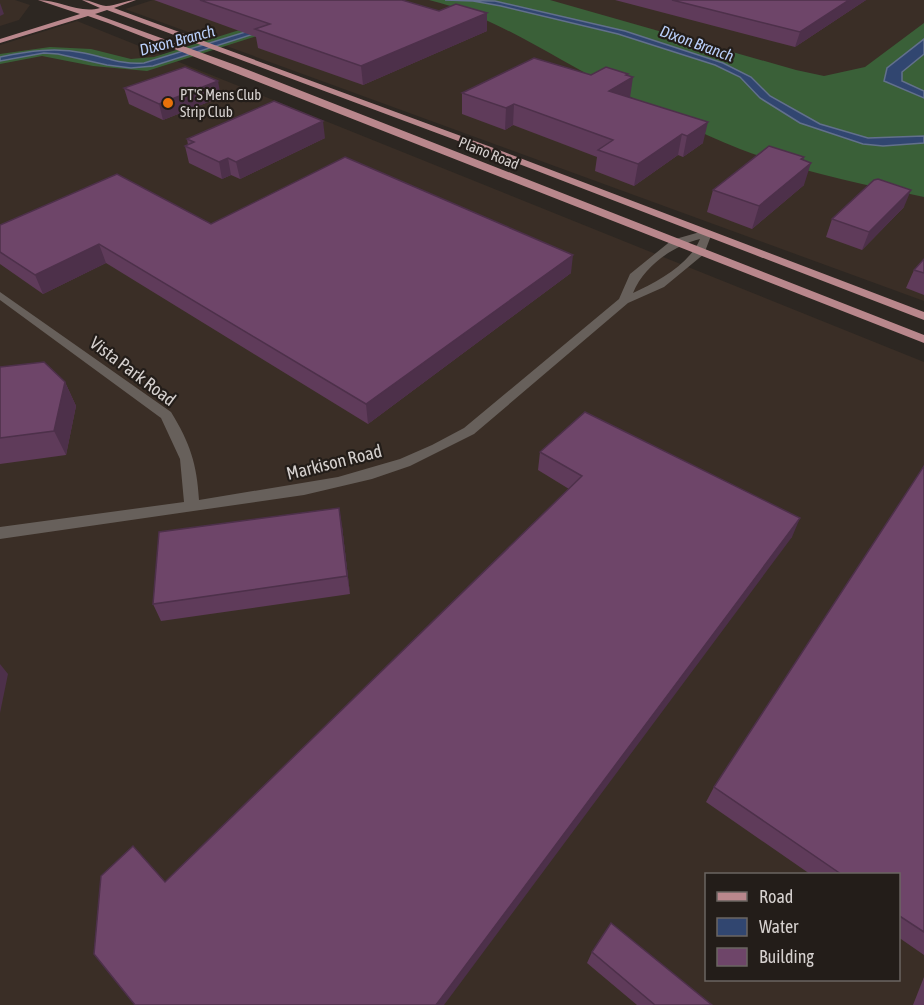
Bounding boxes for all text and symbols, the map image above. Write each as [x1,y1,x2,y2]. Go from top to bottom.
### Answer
water label: Dixon Branch [137,21,217,59]
water label: Dixon Branch [658,21,737,65]
place label: PT'S Mens Club Strip Club [180,86,261,120]
marker: PT'S Mens Club Strip Club [161,96,175,110]
street label: Plano Road [456,133,522,173]
street label: Vista Park Road [86,332,180,410]
street label: Markison Road [284,440,384,484]
legend [705,873,900,981]
text: Road [759,886,793,907]
text: Water [759,916,799,937]
text: Building [759,946,814,967]

